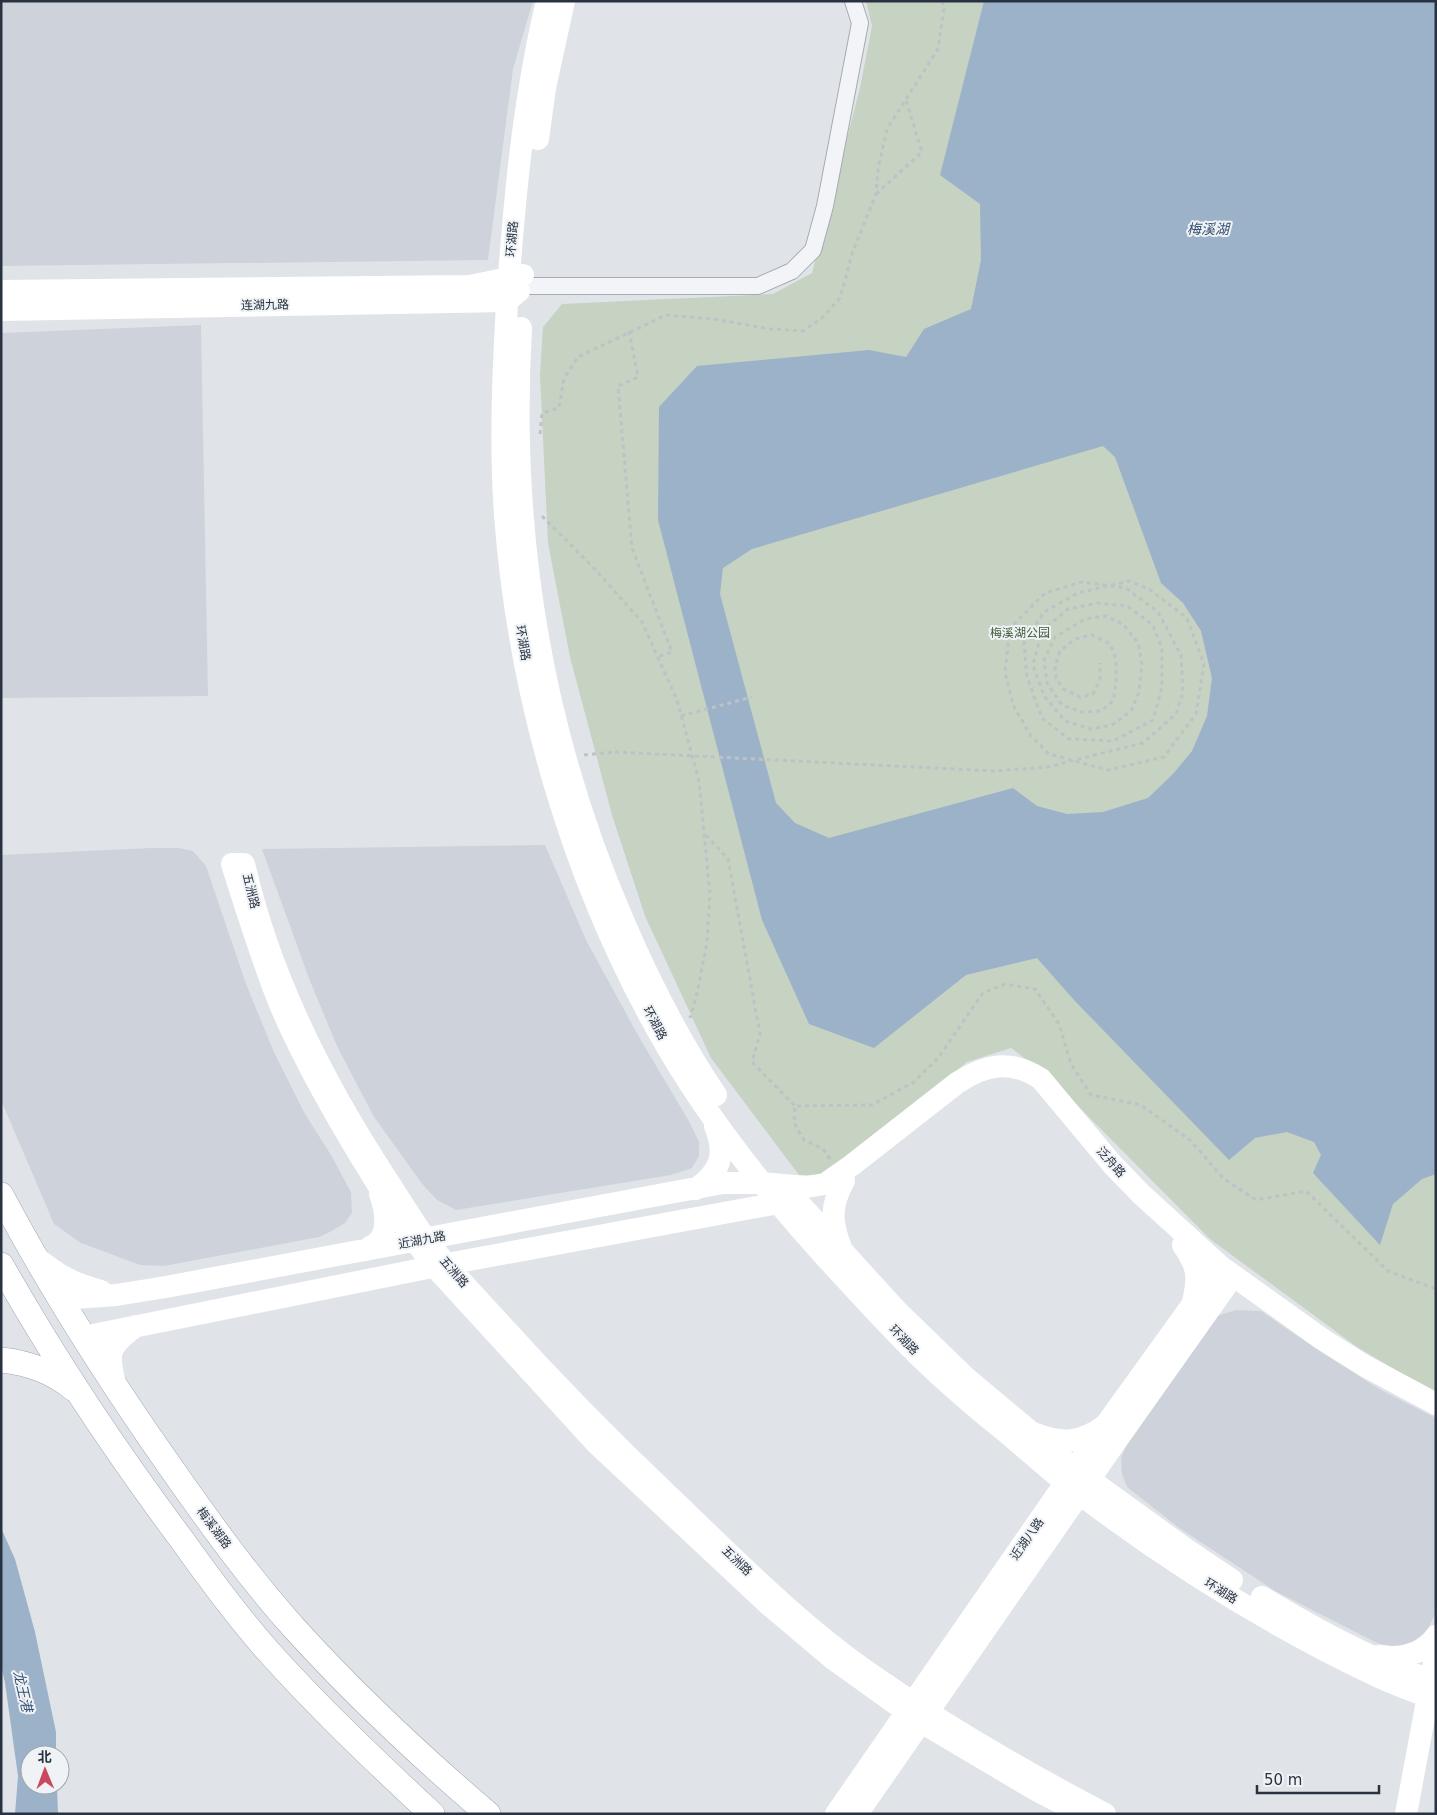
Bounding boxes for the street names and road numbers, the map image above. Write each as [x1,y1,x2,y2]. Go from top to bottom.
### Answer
street label: 环湖路 [503,220,521,258]
street label: 连湖九路 [241,298,289,312]
street label: 环湖路 [513,624,533,662]
street label: 五洲路 [240,872,262,910]
street label: 环湖路 [640,1004,670,1042]
street label: 泛舟路 [1094,1144,1128,1180]
street label: 近湖九路 [397,1229,447,1251]
street label: 五洲路 [437,1254,471,1290]
street label: 环湖路 [886,1322,922,1358]
street label: 梅溪湖路 [194,1505,234,1551]
street label: 近湖八路 [1007,1515,1047,1563]
street label: 五洲路 [719,1543,755,1579]
street label: 环湖路 [1202,1576,1240,1606]

